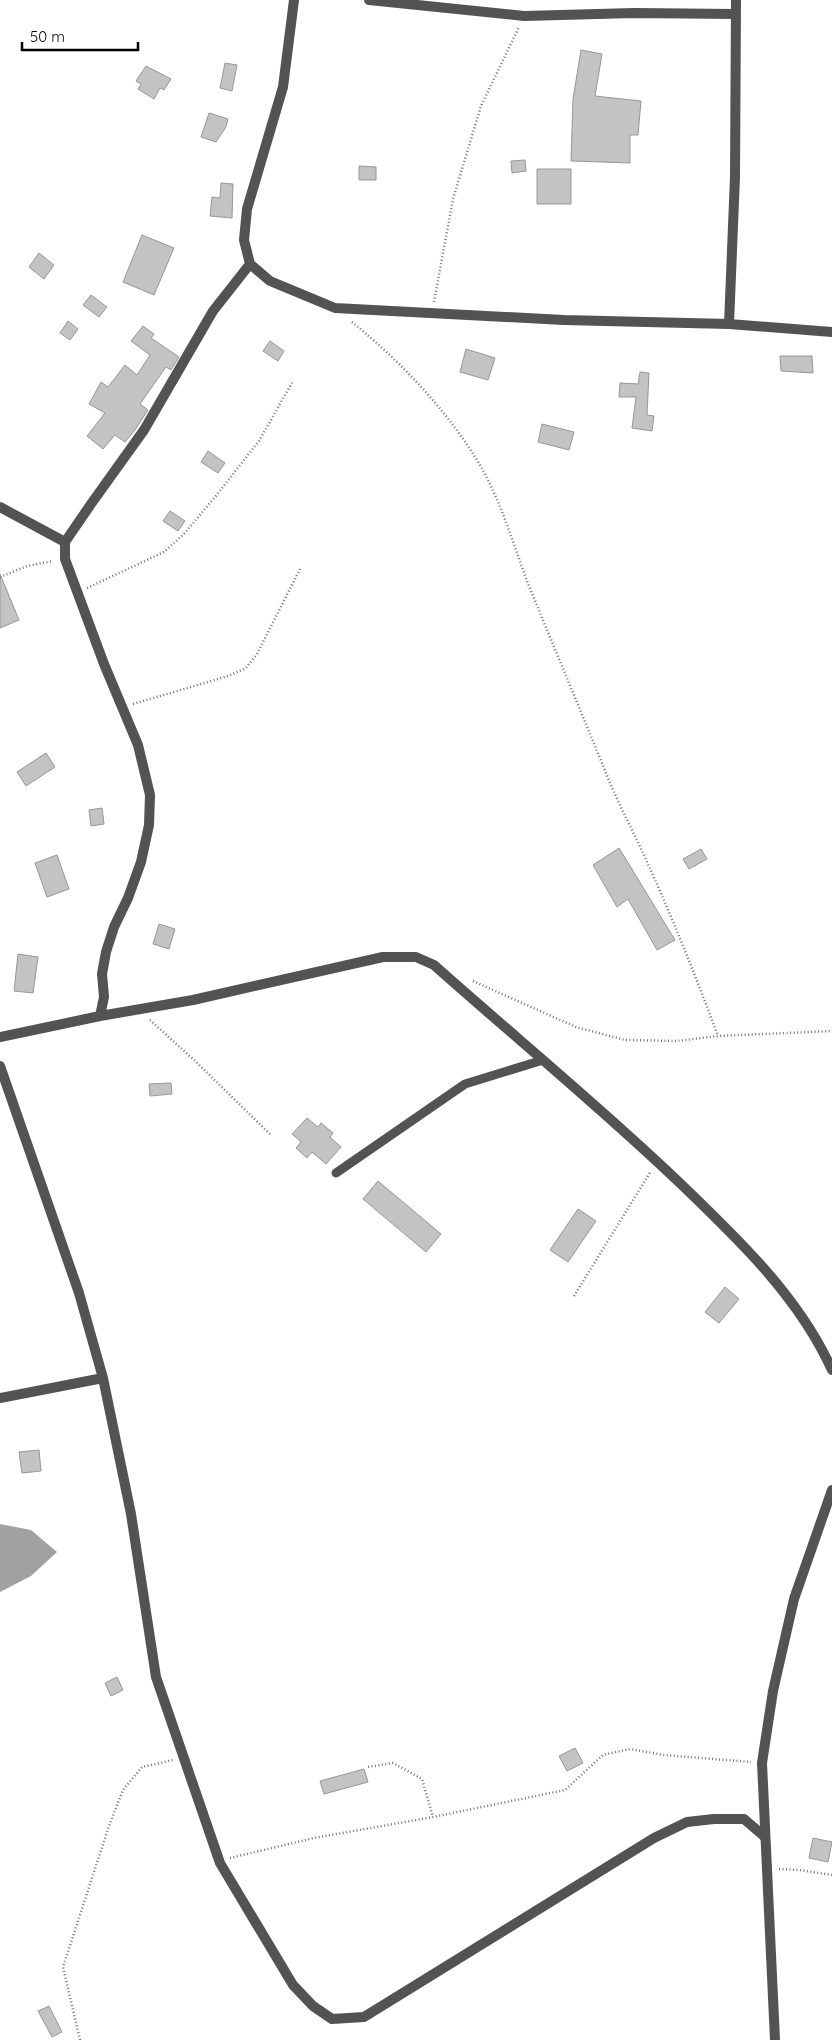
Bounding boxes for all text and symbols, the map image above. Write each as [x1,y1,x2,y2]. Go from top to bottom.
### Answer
scale bar [22,20,139,52]
text: 50 m [30,27,65,46]

